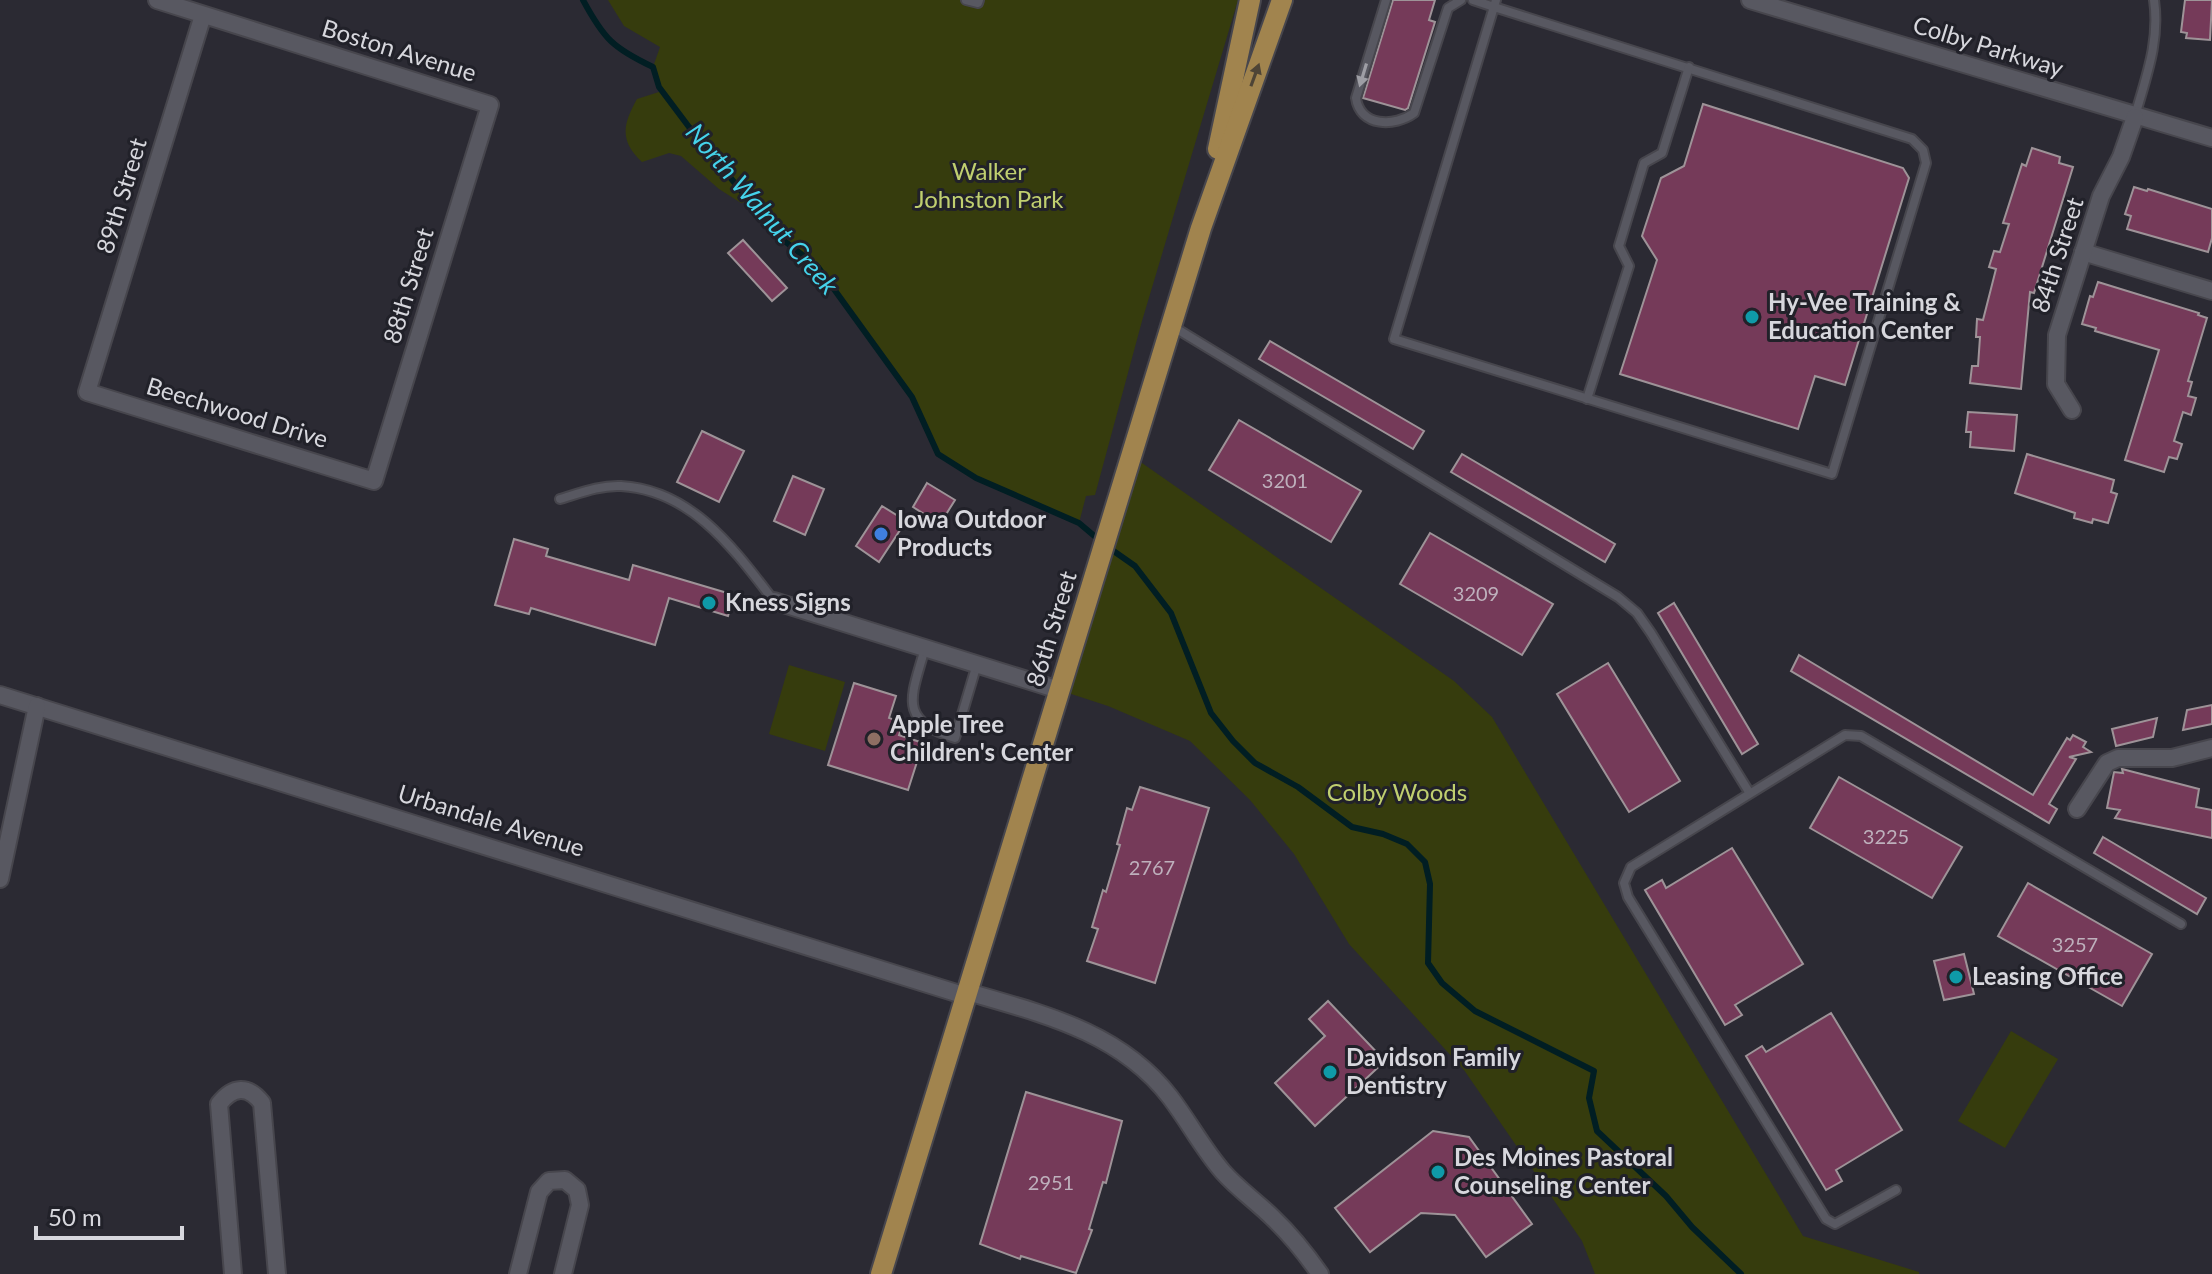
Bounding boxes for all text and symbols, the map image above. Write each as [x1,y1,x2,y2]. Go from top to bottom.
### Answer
street label: Colby Parkway [1910,9,2068,82]
street label: Boston Avenue [319,12,480,87]
one-way arrow [1250,63,1262,87]
one-way arrow [1356,63,1369,87]
water label: North Walnut Creek [680,116,846,301]
street label: 89th Street [89,134,152,257]
park label: Walker Johnston Park [914,156,1064,213]
street label: 84th Street [2024,193,2089,316]
street label: 88th Street [376,224,439,347]
place label: Hy-Vee Training & Education Center [1768,287,1961,344]
marker: Hy-Vee Training & Education Center [1743,308,1761,326]
street label: Beechwood Drive [143,370,332,453]
house number: 3201 [1262,468,1308,492]
place label: Iowa Outdoor Products [897,504,1046,561]
marker: Iowa Outdoor Products [872,525,890,543]
street label: 86th Street [1019,567,1082,690]
house number: 3209 [1453,581,1499,605]
place label: Kness Signs [725,587,851,616]
marker: Kness Signs [700,594,718,612]
place label: Apple Tree Children's Center [889,709,1073,766]
marker: Apple Tree Children's Center [865,730,883,748]
street label: Urbandale Avenue [395,777,588,862]
park label: Colby Woods [1327,777,1467,806]
house number: 3225 [1863,824,1909,848]
house number: 2767 [1129,855,1175,879]
house number: 3257 [2052,932,2098,956]
place label: Leasing Office [1972,961,2123,990]
marker: Leasing Office [1947,968,1965,986]
place label: Davidson Family Dentistry [1346,1042,1521,1099]
marker: Davidson Family Dentistry [1321,1063,1339,1081]
place label: Des Moines Pastoral Counseling Center [1454,1142,1673,1199]
marker: Des Moines Pastoral Counseling Center [1429,1163,1447,1181]
house number: 2951 [1028,1170,1074,1194]
scale bar [36,1190,182,1240]
text: 50 m [48,1202,102,1231]

